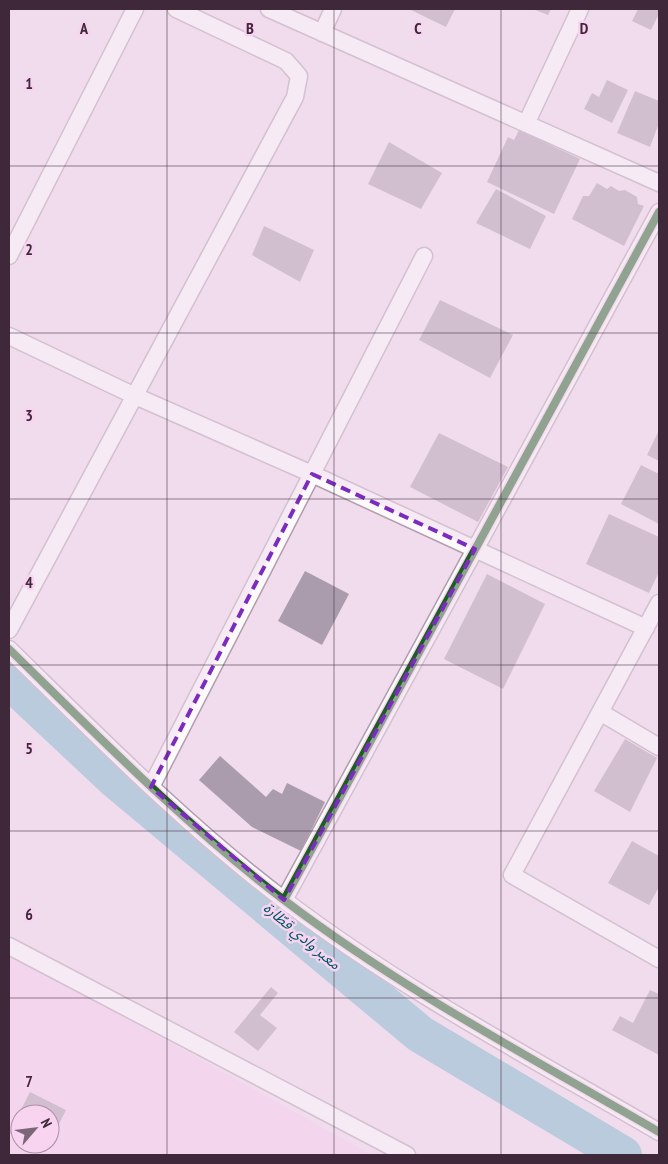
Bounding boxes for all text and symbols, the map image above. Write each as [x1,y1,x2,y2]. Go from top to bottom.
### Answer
text: A [79,18,89,38]
text: B [246,18,254,38]
text: C [414,18,422,38]
text: D [580,18,589,38]
text: 1 [25,73,33,93]
text: 2 [25,239,33,259]
text: 3 [25,405,33,425]
text: 4 [25,572,33,592]
text: 5 [25,738,33,758]
water label: معبر وادي قطّارة [258,898,345,975]
text: 6 [25,904,33,924]
text: 7 [25,1071,33,1091]
north arrow [10,1104,60,1154]
text: N [37,1115,56,1130]

